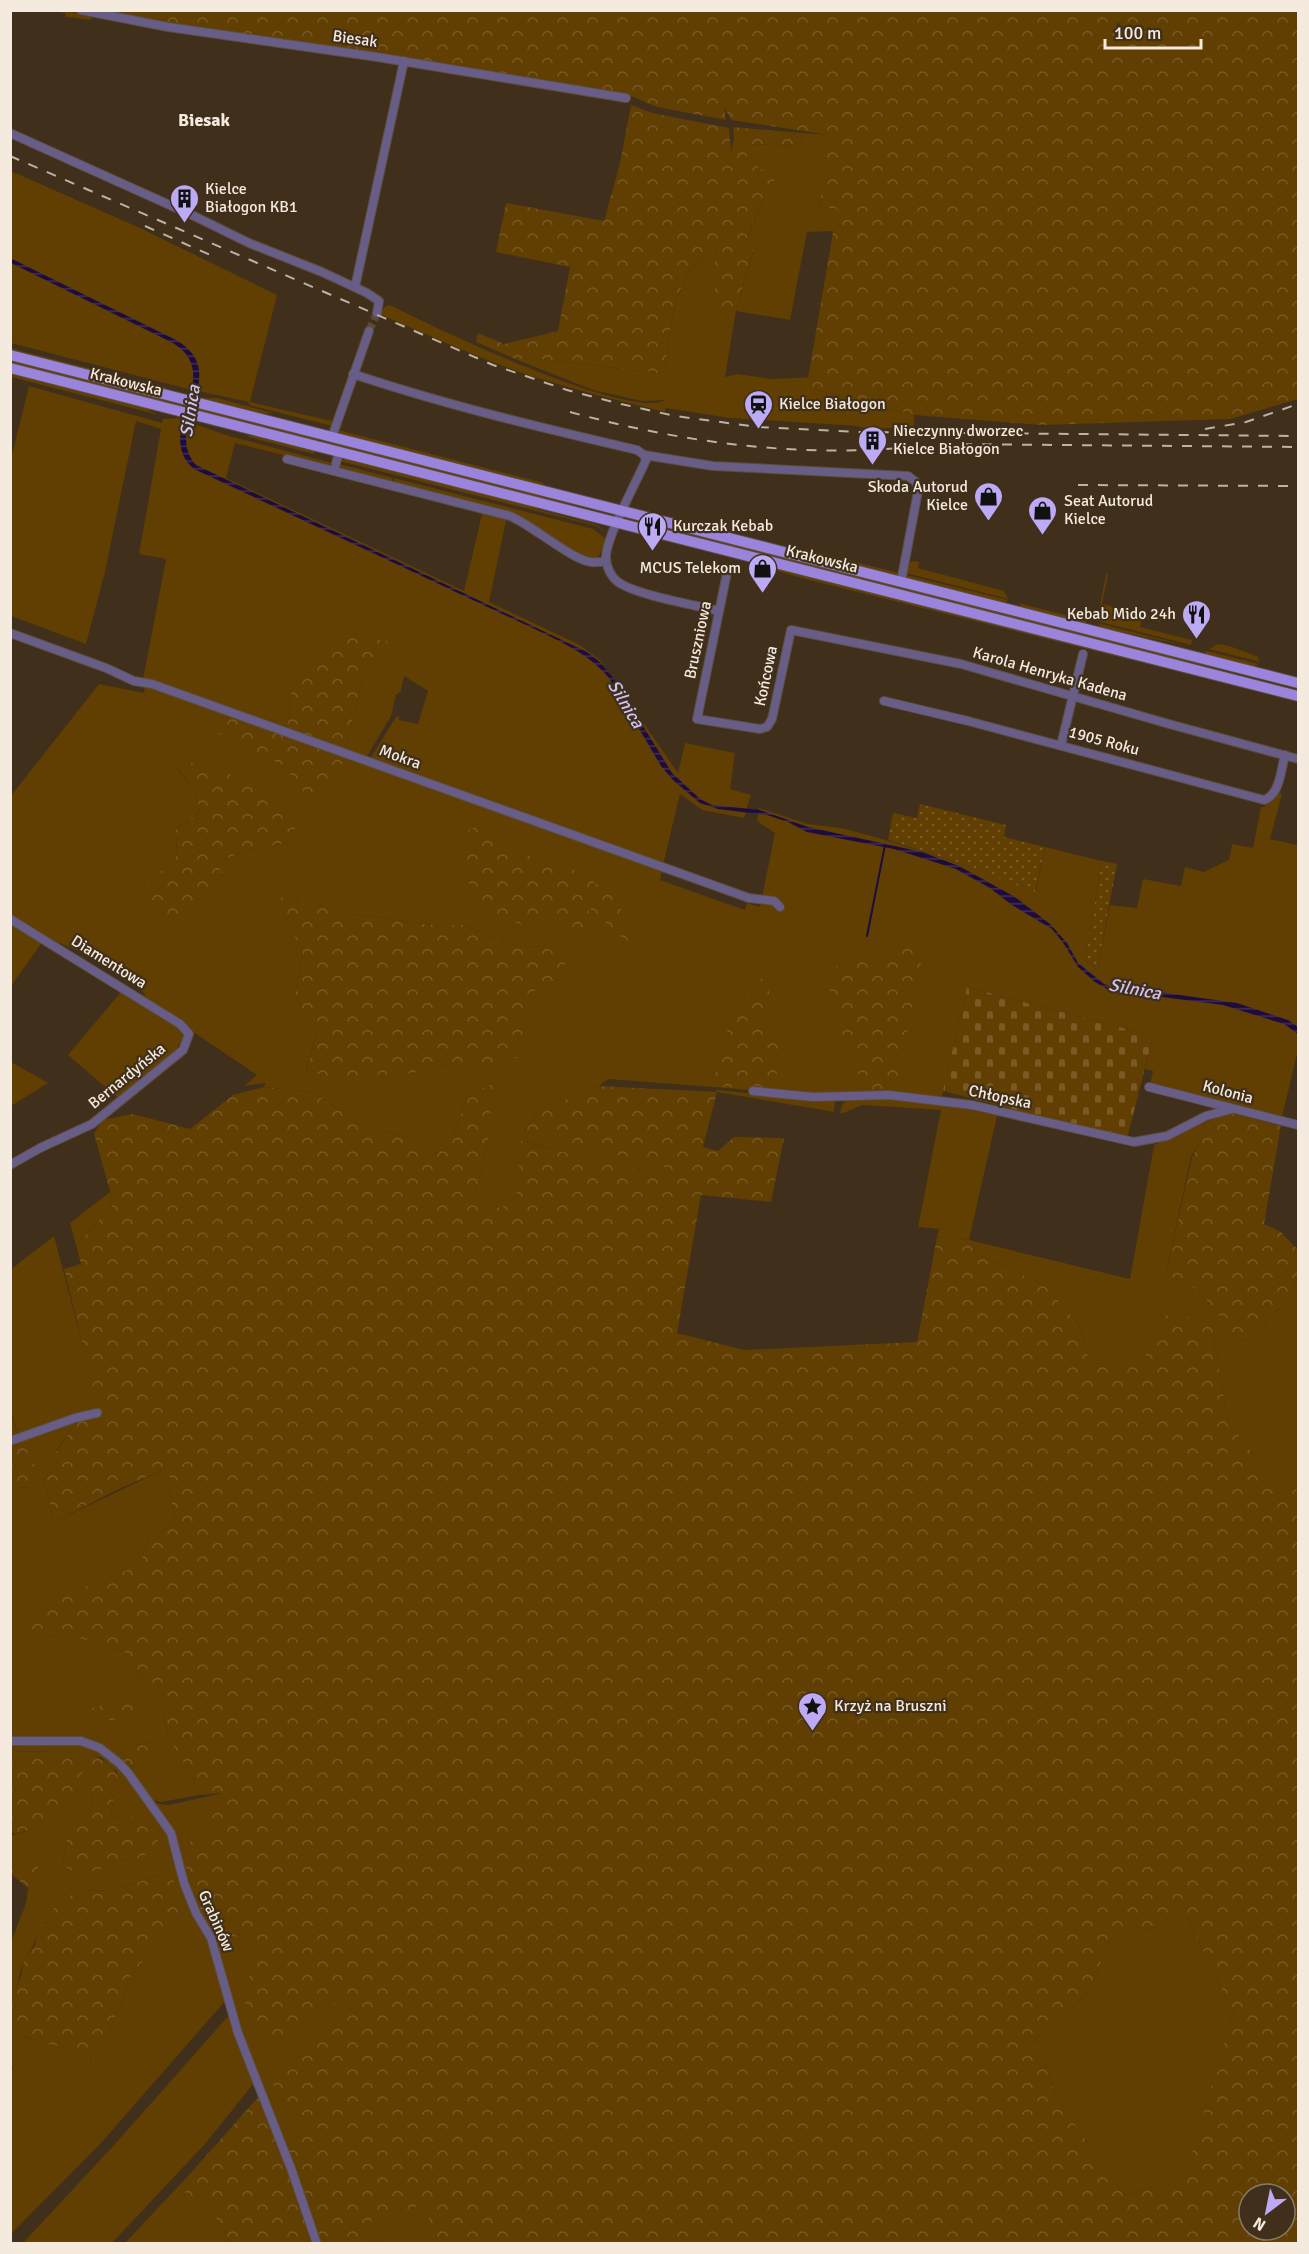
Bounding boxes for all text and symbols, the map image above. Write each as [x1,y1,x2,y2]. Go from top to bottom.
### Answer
scale bar [1105,12,1201,50]
text: 100 m [1114,22,1161,44]
street label: Biesak [331,26,379,52]
district label: Biesak [178,109,231,131]
place label: Kielce Białogon KB1 [205,179,298,217]
building icon: Kielce Białogon KB1 [168,182,200,224]
street label: Krakowska [88,363,164,401]
water label: Silnica [175,383,205,439]
station icon: Kielce Białogon [742,388,774,430]
place label: Kielce Białogon [779,394,886,414]
place label: Nieczynny dworzec Kielce Białogon [893,421,1023,459]
building icon: Nieczynny dworzec Kielce Białogon [856,424,888,466]
place label: Skoda Autorud Kielce [868,477,968,515]
shop icon: Skoda Autorud Kielce [973,480,1005,522]
place label: Seat Autorud Kielce [1064,491,1153,529]
shop icon: Seat Autorud Kielce [1027,494,1059,536]
restaurant icon: Kurczak Kebab [636,510,668,552]
place label: Kurczak Kebab [673,516,773,536]
street label: Krakowska [784,540,860,578]
shop icon: MCUS Telekom [746,552,778,594]
place label: MCUS Telekom [639,558,741,578]
restaurant icon: Kebab Mido 24h [1181,598,1213,640]
street label: Bruszniowa [680,599,716,681]
place label: Kebab Mido 24h [1067,604,1176,624]
street label: Karola Henryka Kadena [970,642,1130,706]
street label: Końcowa [750,644,782,708]
water label: Silnica [603,676,649,733]
street label: 1905 Roku [1066,722,1142,760]
street label: Mokra [376,740,424,774]
street label: Diamentowa [67,931,151,993]
water label: Silnica [1107,974,1164,1005]
street label: Bernardyńska [84,1039,170,1113]
street label: Kolonia [1200,1076,1256,1108]
street label: Chłopska [967,1081,1033,1113]
place icon: Krzyż na Bruszni [797,1690,829,1732]
place label: Krzyż na Bruszni [834,1696,947,1716]
street label: Grabinów [194,1887,239,1955]
north arrow [1237,2182,1297,2242]
text: N [1250,2212,1270,2235]

